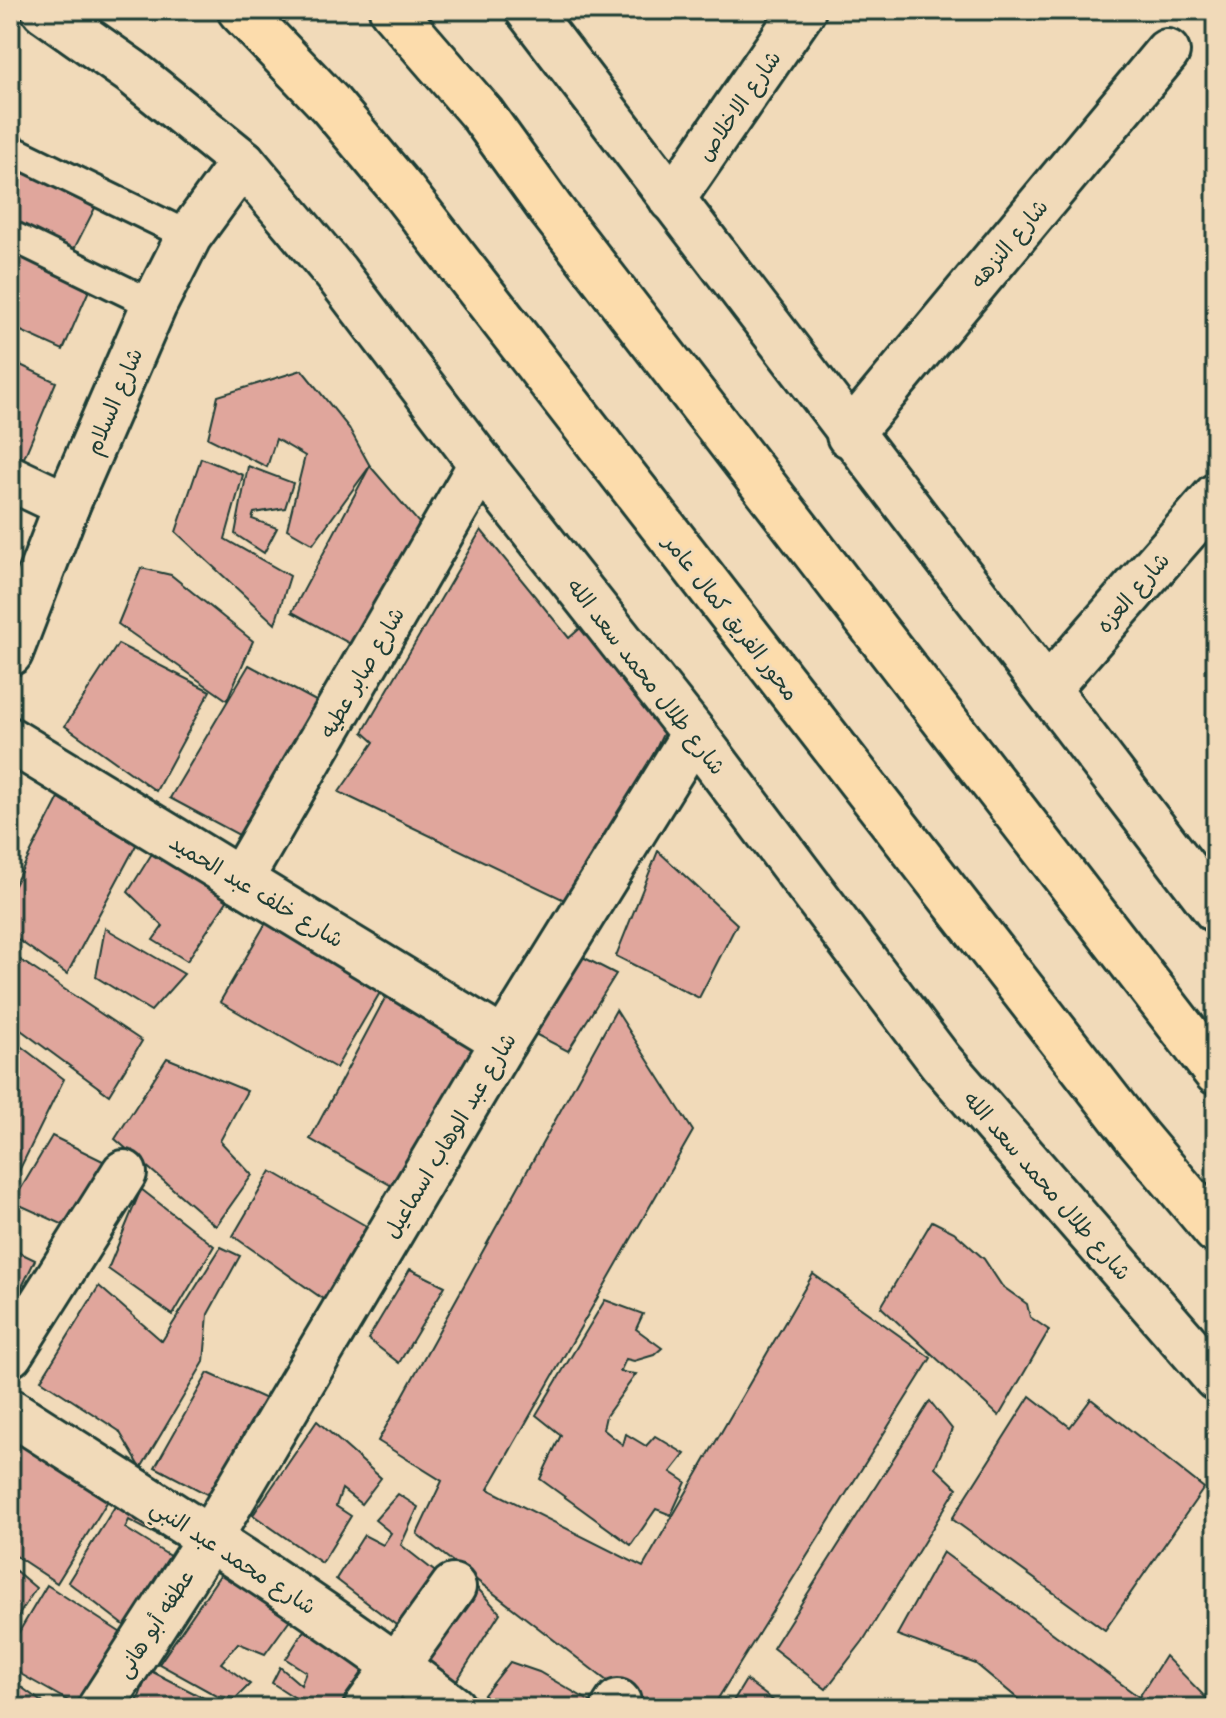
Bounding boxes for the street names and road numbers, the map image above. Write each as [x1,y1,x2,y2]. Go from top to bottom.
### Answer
street label: شارع الاخلاص [689,44,788,167]
street label: شارع النزهه [962,192,1055,295]
street label: شارع السلام [77,343,151,460]
street label: محور الفريق كمال عامر [657,526,806,706]
street label: شارع العزه [1089,545,1177,640]
street label: شارع طلال محمد سعد الله [560,572,733,781]
street label: شارع صابر عطيه [312,601,412,744]
street label: شارع خلف عبد الحميد [164,827,349,955]
street label: شارع عبد الوهاب اسماعيل [376,1027,524,1244]
street label: شارع طلال محمد سعد الله [956,1084,1138,1287]
street label: شارع محمد عبد النبي [143,1492,322,1625]
street label: عطفه أبو هانى [108,1563,201,1683]

